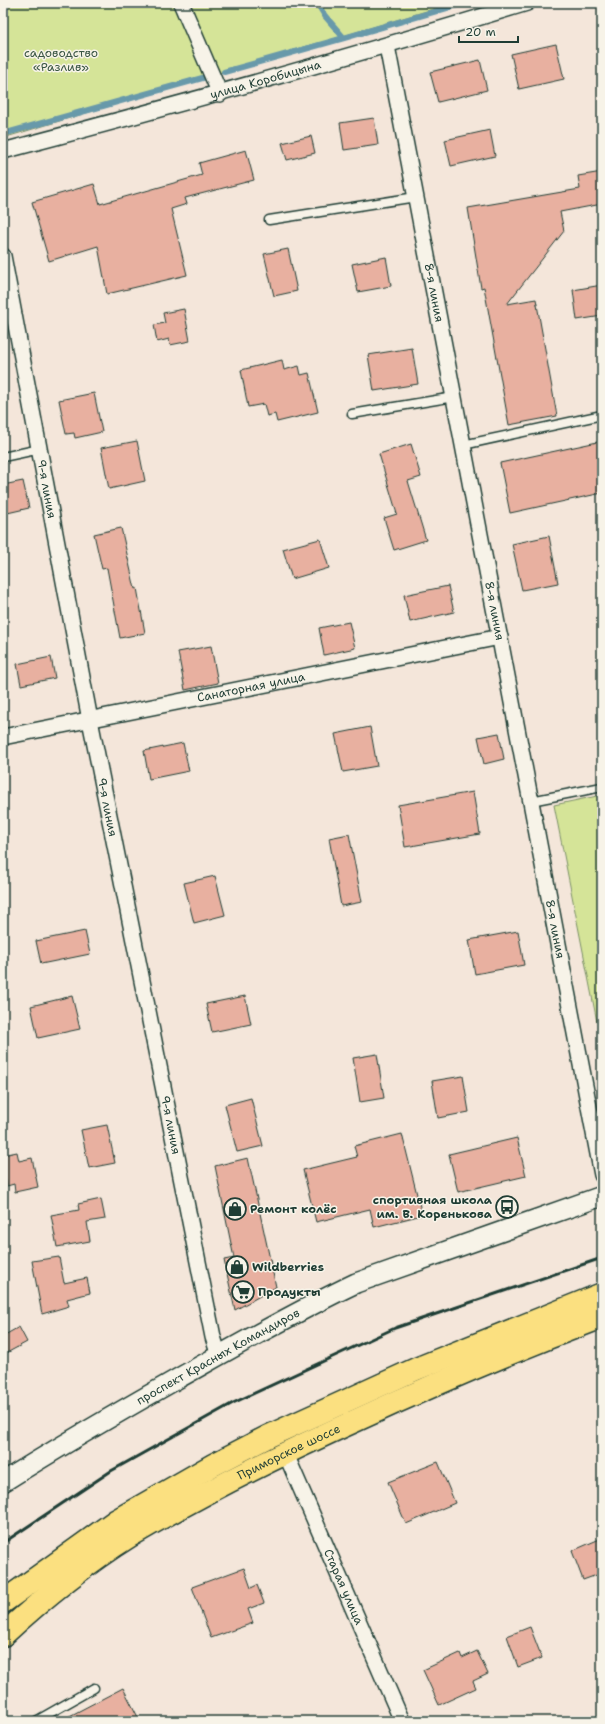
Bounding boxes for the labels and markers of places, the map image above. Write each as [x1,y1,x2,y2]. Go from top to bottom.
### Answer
place label: спортивная школа им. В. Коренькова [373,1192,493,1222]
bus stop icon: спортивная школа им. В. Коренькова [494,1194,520,1220]
shop icon: Ремонт колёс [222,1196,248,1222]
place label: Ремонт колёс [250,1201,337,1217]
shop icon: Wildberries [224,1254,250,1280]
place label: Wildberries [252,1259,324,1275]
supermarket icon: Продукты [230,1279,256,1305]
place label: Продукты [258,1284,321,1300]

